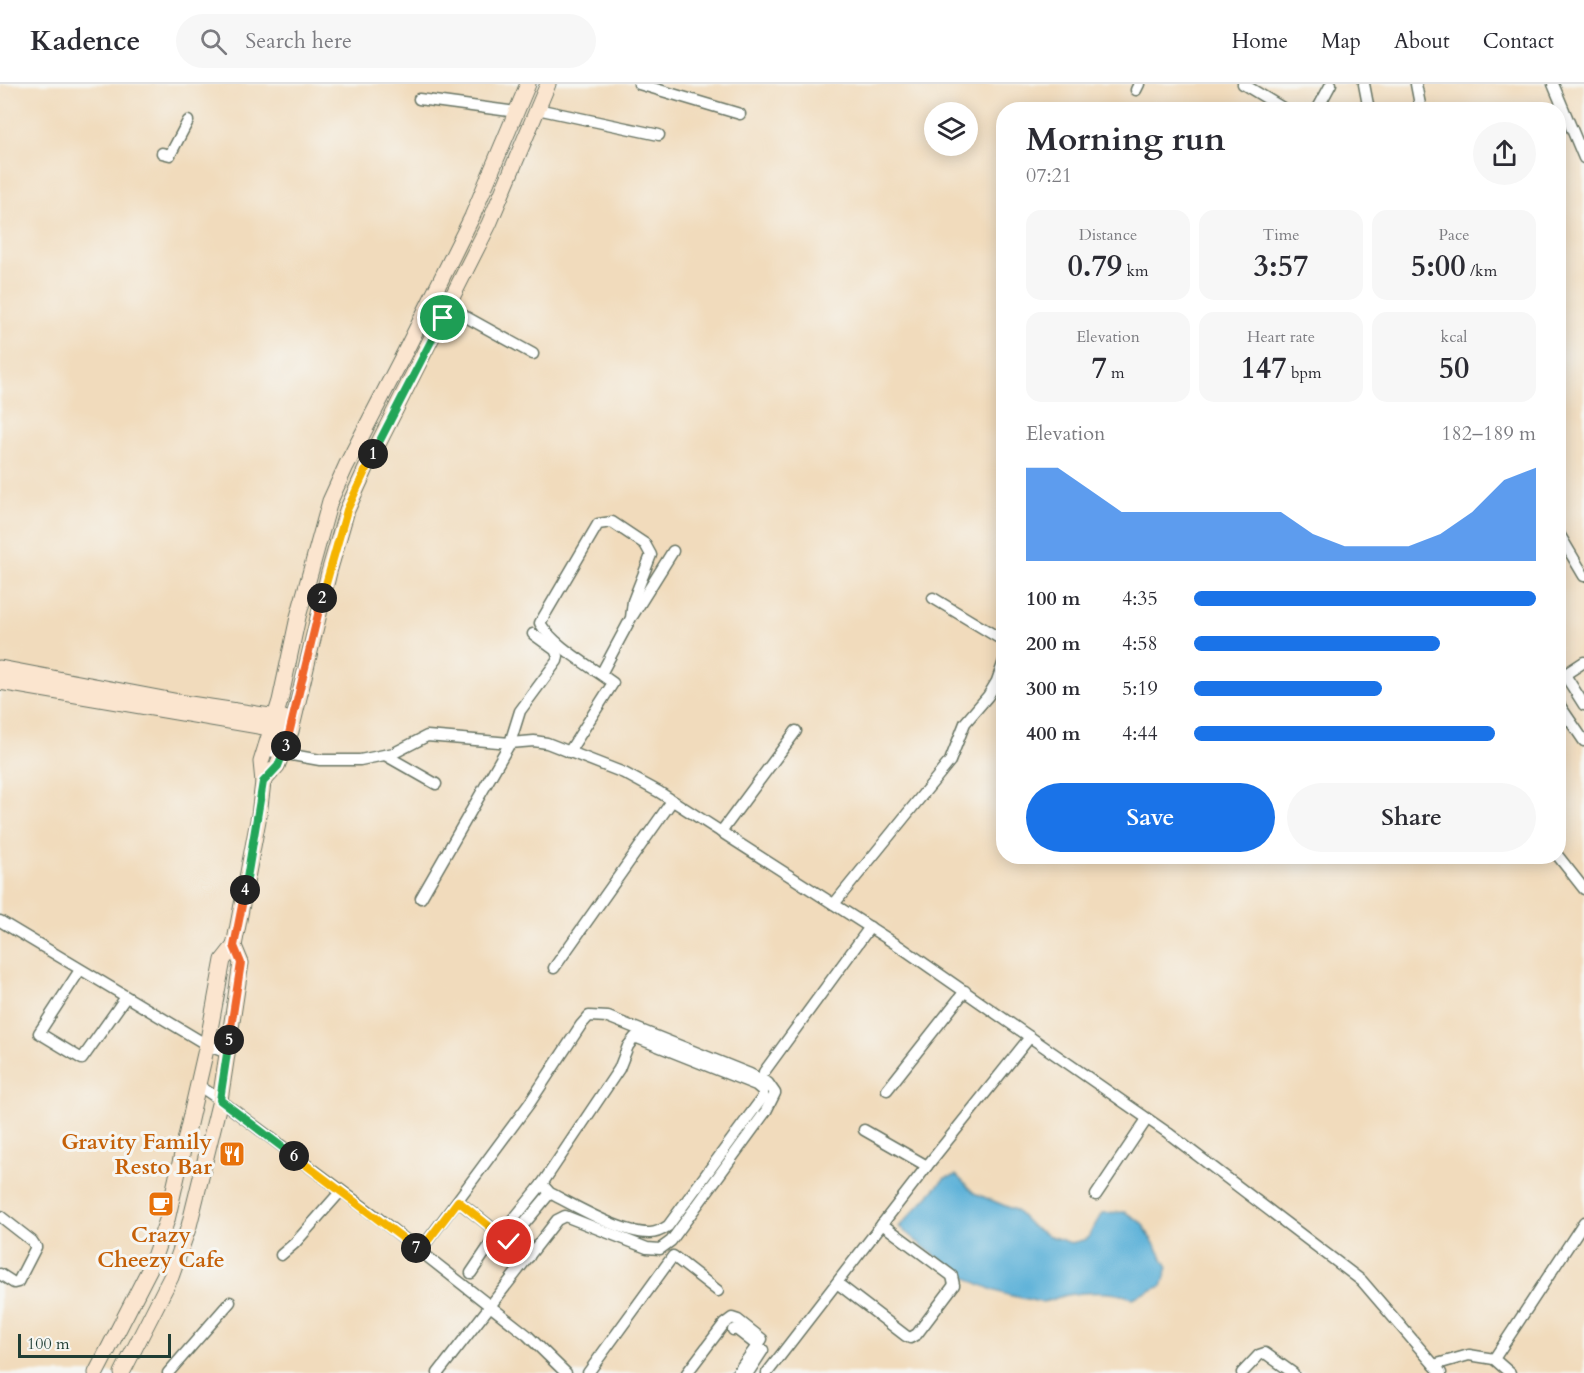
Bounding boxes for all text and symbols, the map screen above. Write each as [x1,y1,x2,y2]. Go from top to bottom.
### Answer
search box [176,14,596,68]
text: Kadence [30,22,140,60]
icon: search [197,25,230,58]
text: Search here [245,26,352,56]
text: Home [1232,27,1288,56]
text: Map [1321,27,1361,56]
text: About [1394,27,1450,56]
text: Contact [1483,27,1554,56]
map controls [924,102,978,156]
button: layers [924,102,978,156]
text: Morning run [1026,117,1226,162]
button: share [1473,122,1536,185]
text: 07:21 [1026,162,1072,189]
text: Distance [1079,224,1137,246]
text: Time [1262,224,1300,246]
text: Pace [1439,224,1469,246]
text: 0.79 [1067,246,1122,287]
text: 3:57 [1254,246,1308,287]
text: 5:00 [1411,246,1466,287]
text: km [1122,260,1149,282]
text: /km [1466,260,1497,282]
pin [417,292,468,343]
icon: arrive [426,301,459,334]
text: Elevation [1076,326,1140,348]
text: Heart rate [1247,326,1315,348]
text: kcal [1441,326,1467,348]
text: 7 [1091,348,1107,389]
text: 147 [1240,348,1287,389]
text: 50 [1439,348,1469,389]
text: m [1107,362,1125,384]
text: bpm [1287,362,1322,384]
text: Elevation [1026,420,1105,447]
text: 182–189 m [1441,420,1536,447]
pin: 1 [358,439,388,469]
text: 1 [369,443,377,465]
pin: 2 [307,583,337,613]
text: 100 m [1026,585,1081,612]
text: 4:35 [1122,585,1158,612]
text: 2 [318,587,326,609]
text: 200 m [1026,630,1081,657]
text: 4:58 [1122,630,1158,657]
text: 300 m [1026,675,1081,702]
text: 5:19 [1122,675,1158,702]
text: 400 m [1026,720,1081,747]
text: 4:44 [1122,720,1158,747]
pin: 3 [271,731,301,761]
text: 3 [282,735,290,757]
button: Save [1026,783,1275,852]
button: Share [1287,783,1536,852]
pin: 4 [230,875,260,905]
text: 4 [241,879,249,901]
pin: 5 [214,1025,244,1055]
text: 5 [225,1029,233,1051]
place label: Gravity Family Resto Bar [61,1127,212,1182]
restaurant icon: Gravity Family Resto Bar [217,1139,247,1169]
pin: 6 [279,1141,309,1171]
text: 6 [290,1145,298,1167]
cafe icon: Crazy Cheezy Cafe [146,1189,176,1219]
pin [483,1216,534,1267]
place label: Crazy Cheezy Cafe [97,1220,225,1275]
icon: check [492,1225,525,1258]
pin: 7 [401,1233,431,1263]
text: 7 [412,1237,420,1259]
scale bar [18,1331,171,1358]
text: 100 m [27,1333,69,1355]

